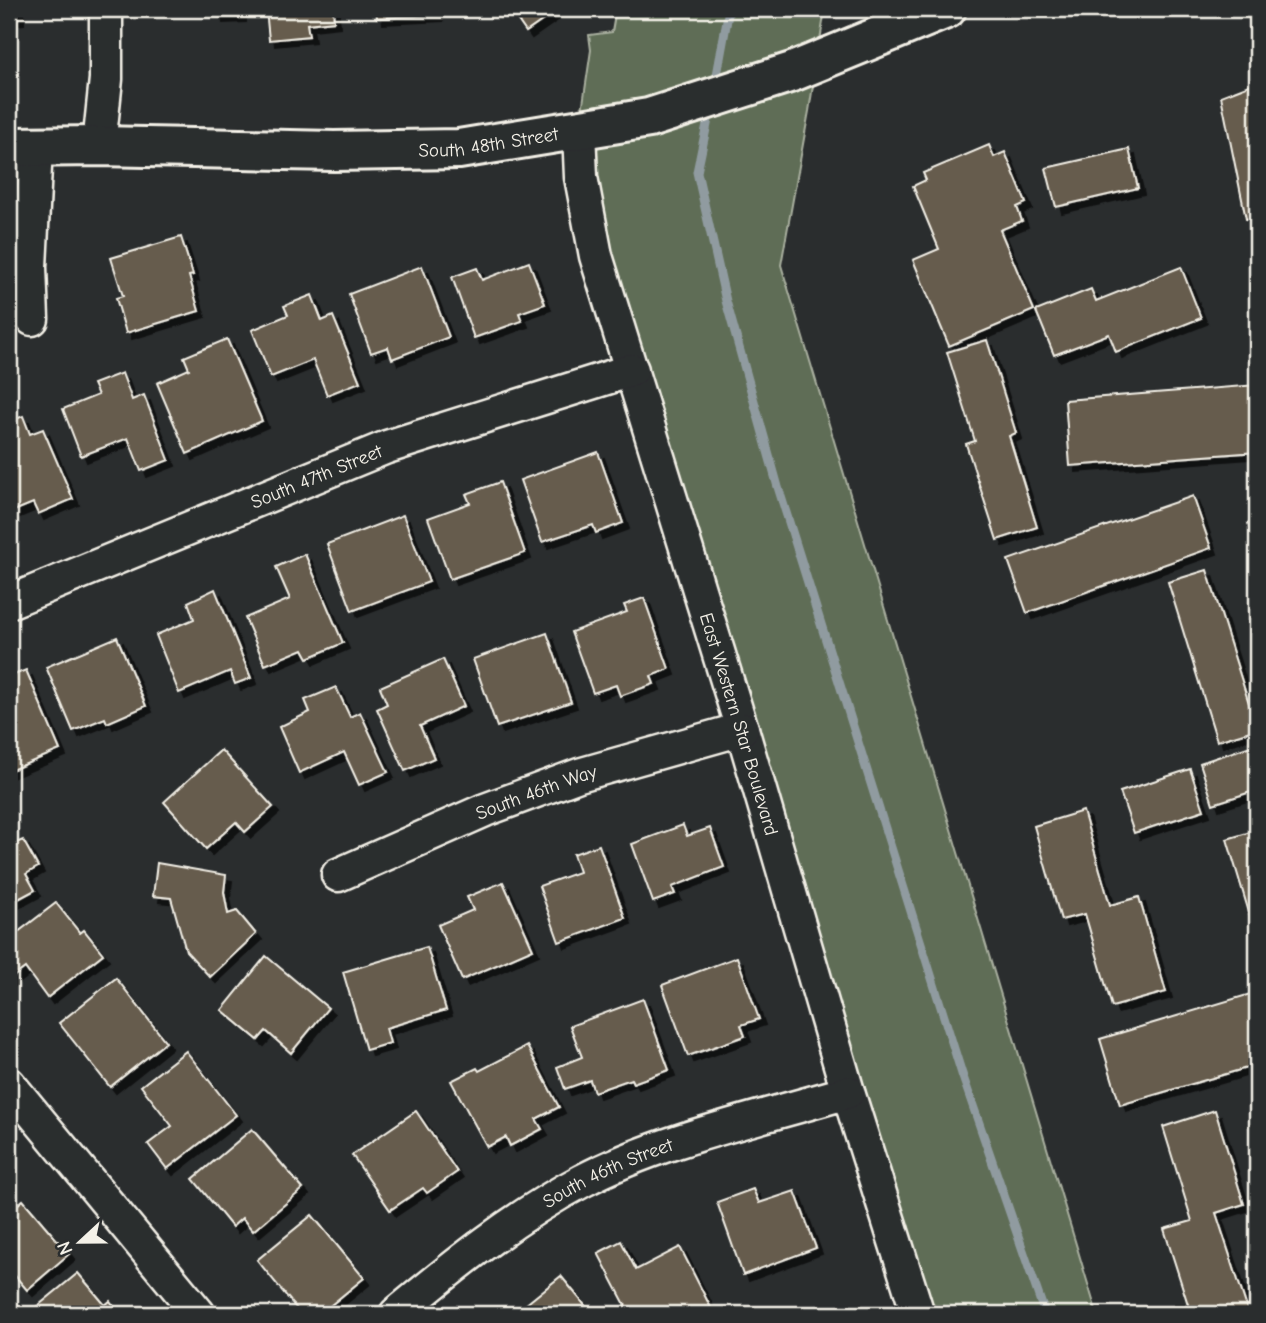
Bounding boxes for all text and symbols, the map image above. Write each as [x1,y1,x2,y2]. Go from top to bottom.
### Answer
street label: South 48th Street [418,123,561,162]
street label: South 47th Street [248,440,386,514]
street label: East Western Star Boulevard [695,610,782,838]
street label: South 46th Way [472,760,600,825]
street label: South 46th Street [539,1134,676,1213]
north arrow [46,1208,116,1278]
text: N [53,1238,78,1258]

